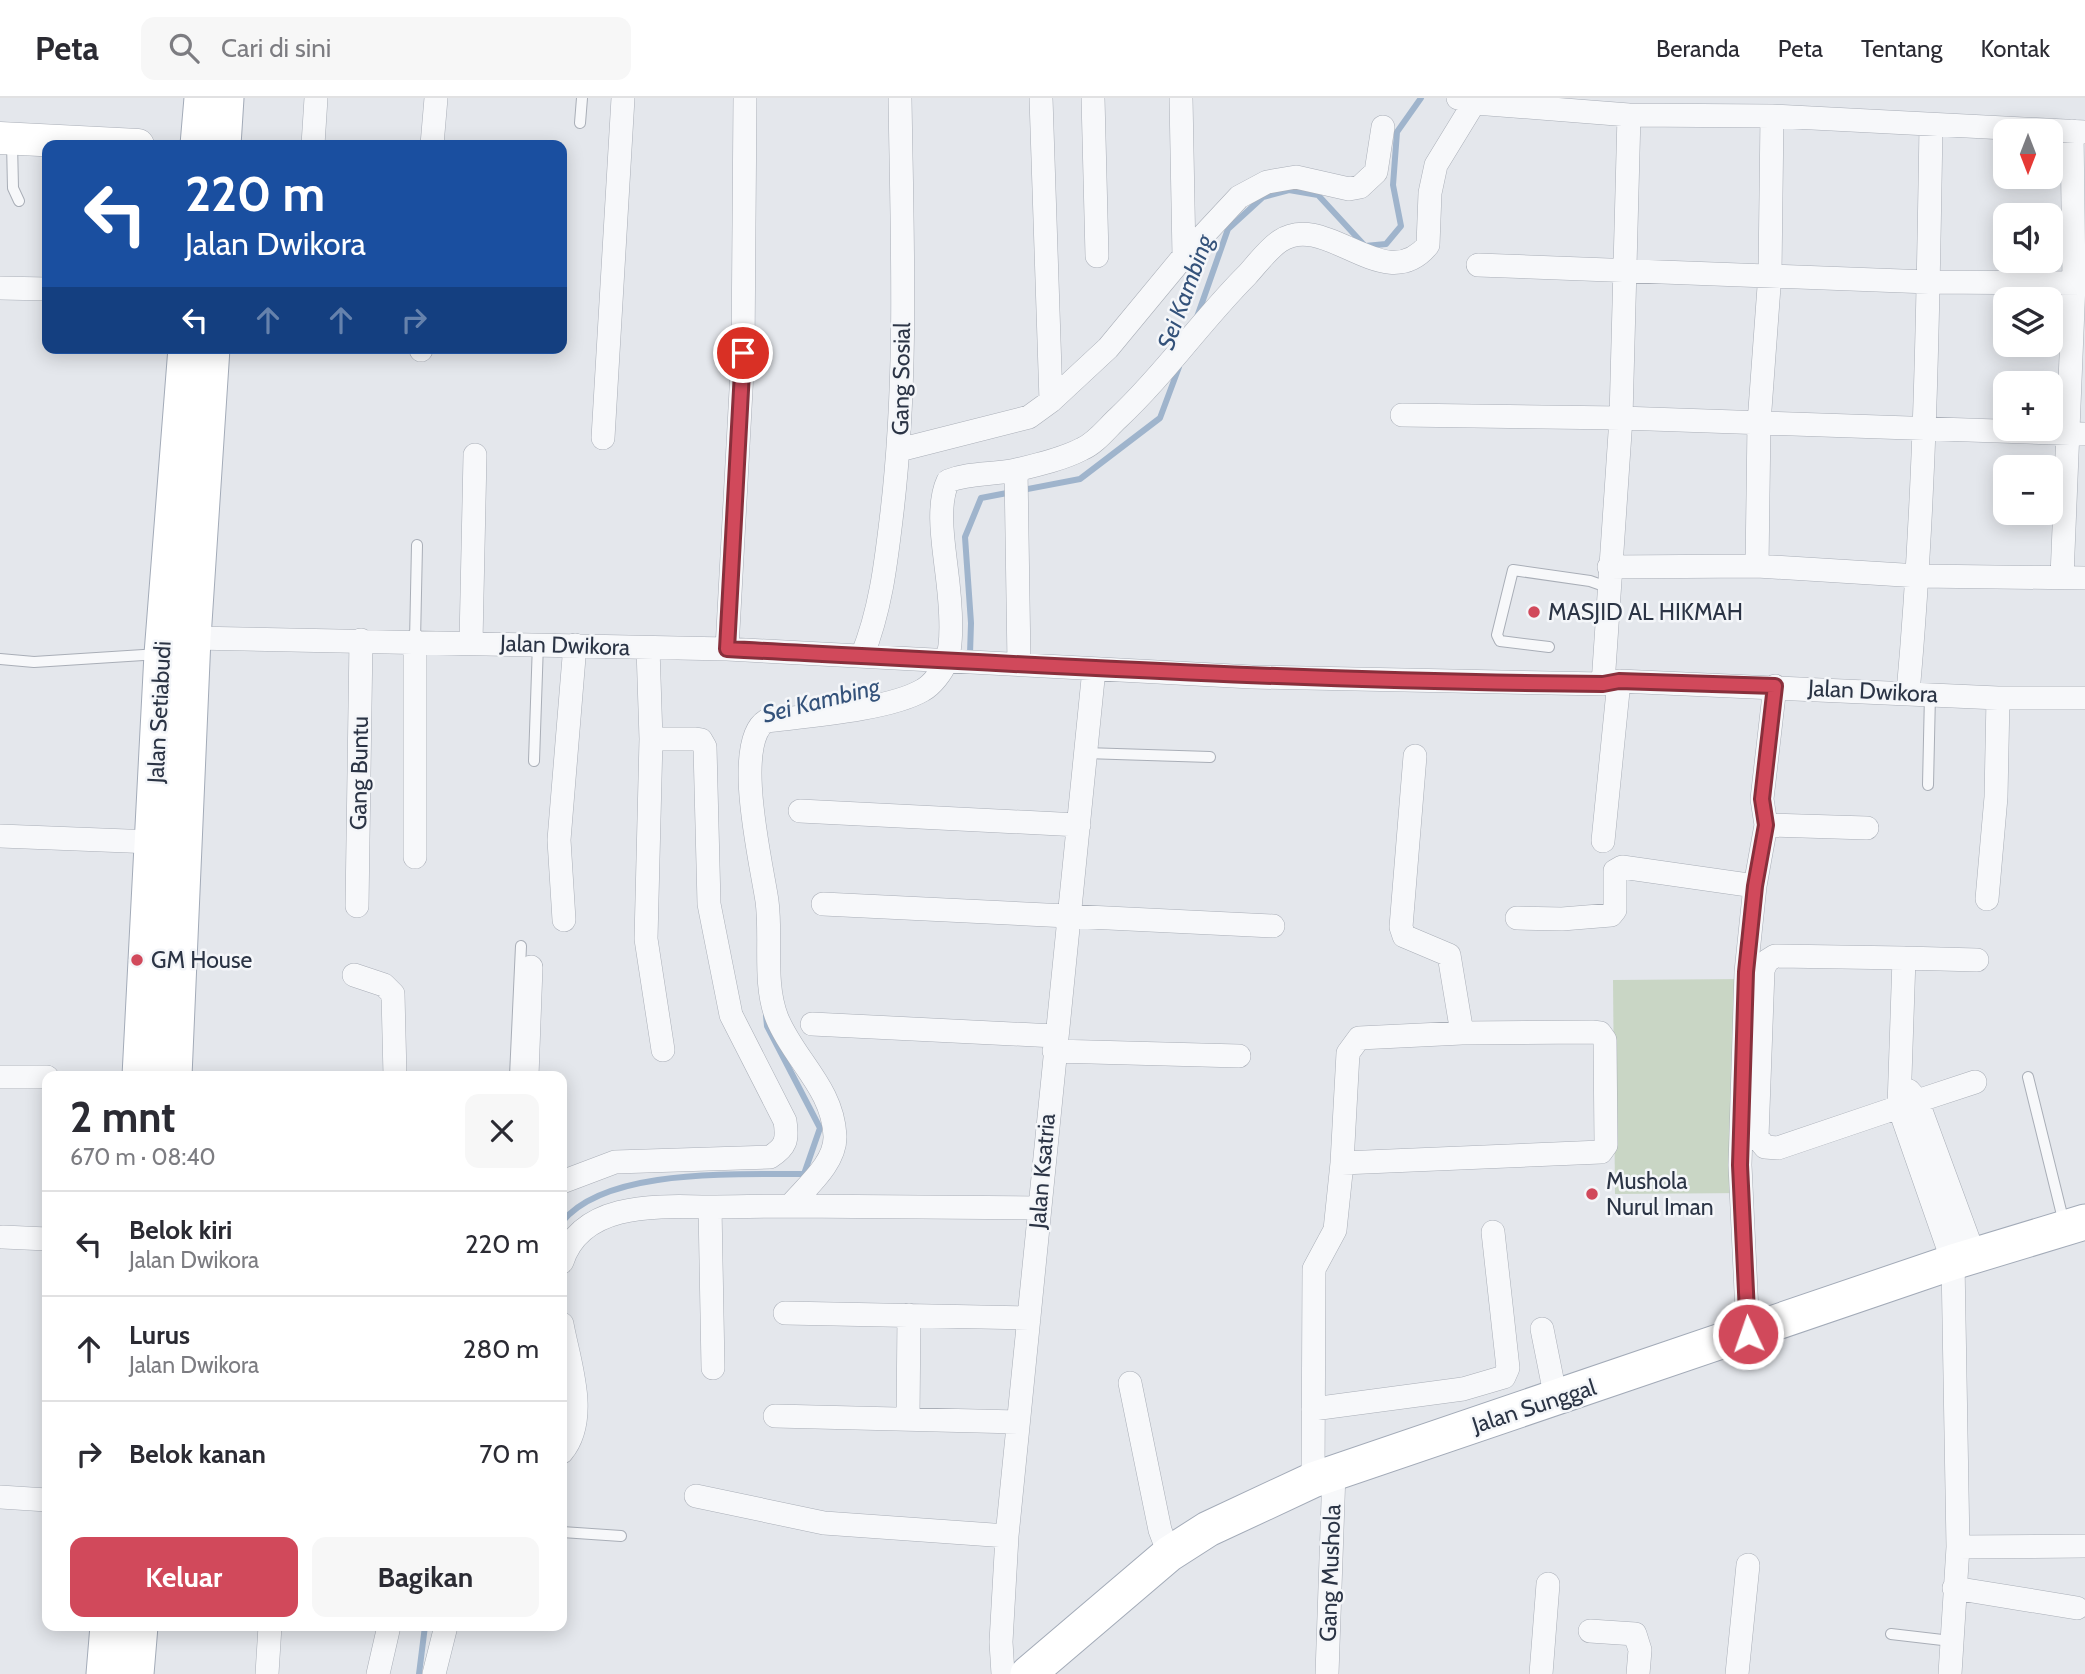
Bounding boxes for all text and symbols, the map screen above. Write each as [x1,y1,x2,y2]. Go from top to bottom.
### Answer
search box [141,17,631,80]
text: Peta [35,28,99,68]
icon: search [165,29,203,67]
text: Cari di sini [221,32,331,64]
text: Beranda [1656,34,1740,63]
text: Peta [1778,34,1823,63]
text: Tentang [1861,34,1942,63]
text: Kontak [1980,34,2050,63]
north arrow [1993,119,2063,189]
map controls [1993,119,2063,525]
text: 220 m [185,164,325,223]
icon: left [70,168,161,259]
button: sound [1993,203,2063,273]
text: Jalan Dwikora [185,224,366,263]
water label: Sei Kambing [1151,230,1219,353]
button: layers [1993,287,2063,357]
icon: left [176,301,214,339]
icon: ahead [249,301,287,339]
icon: ahead [322,301,360,339]
icon: right [395,301,433,339]
street label: Gang Sosial [886,322,916,436]
pin [713,323,773,383]
icon: arrive [724,334,762,372]
button: + [1993,371,2063,441]
button: − [1993,455,2063,525]
place label: MASJID AL HIKMAH [1548,598,1743,626]
marker: MASJID AL HIKMAH [1526,604,1542,620]
street label: Jalan Dwikora [499,629,630,661]
street label: Jalan Setiabudi [141,640,177,785]
water label: Sei Kambing [759,671,884,729]
street label: Jalan Dwikora [1806,674,1939,708]
street label: Gang Buntu [344,716,374,830]
place label: GM House [151,946,252,974]
marker: GM House [129,952,145,968]
text: 2 mnt [70,1091,176,1143]
button: close [465,1094,539,1168]
street label: Jalan Ksatria [1023,1112,1061,1231]
text: 670 m · 08:40 [70,1143,216,1171]
place label: Mushola Nurul Iman [1606,1167,1714,1221]
marker: Mushola Nurul Iman [1584,1186,1600,1202]
text: Belok kiri [129,1214,232,1246]
icon: left [70,1225,108,1263]
text: 220 m [465,1228,539,1260]
text: Jalan Dwikora [129,1246,259,1274]
position arrow [1711,1297,1785,1371]
text: Lurus [129,1319,190,1351]
icon: ahead [70,1330,108,1368]
text: 280 m [463,1333,539,1365]
text: Jalan Dwikora [129,1351,259,1379]
street label: Jalan Sunggal [1467,1373,1600,1440]
icon: right [70,1435,108,1473]
text: Belok kanan [129,1438,266,1470]
text: 70 m [479,1438,539,1470]
street label: Gang Mushola [1314,1504,1346,1642]
button: Keluar [70,1537,298,1617]
button: Bagikan [312,1537,539,1617]

